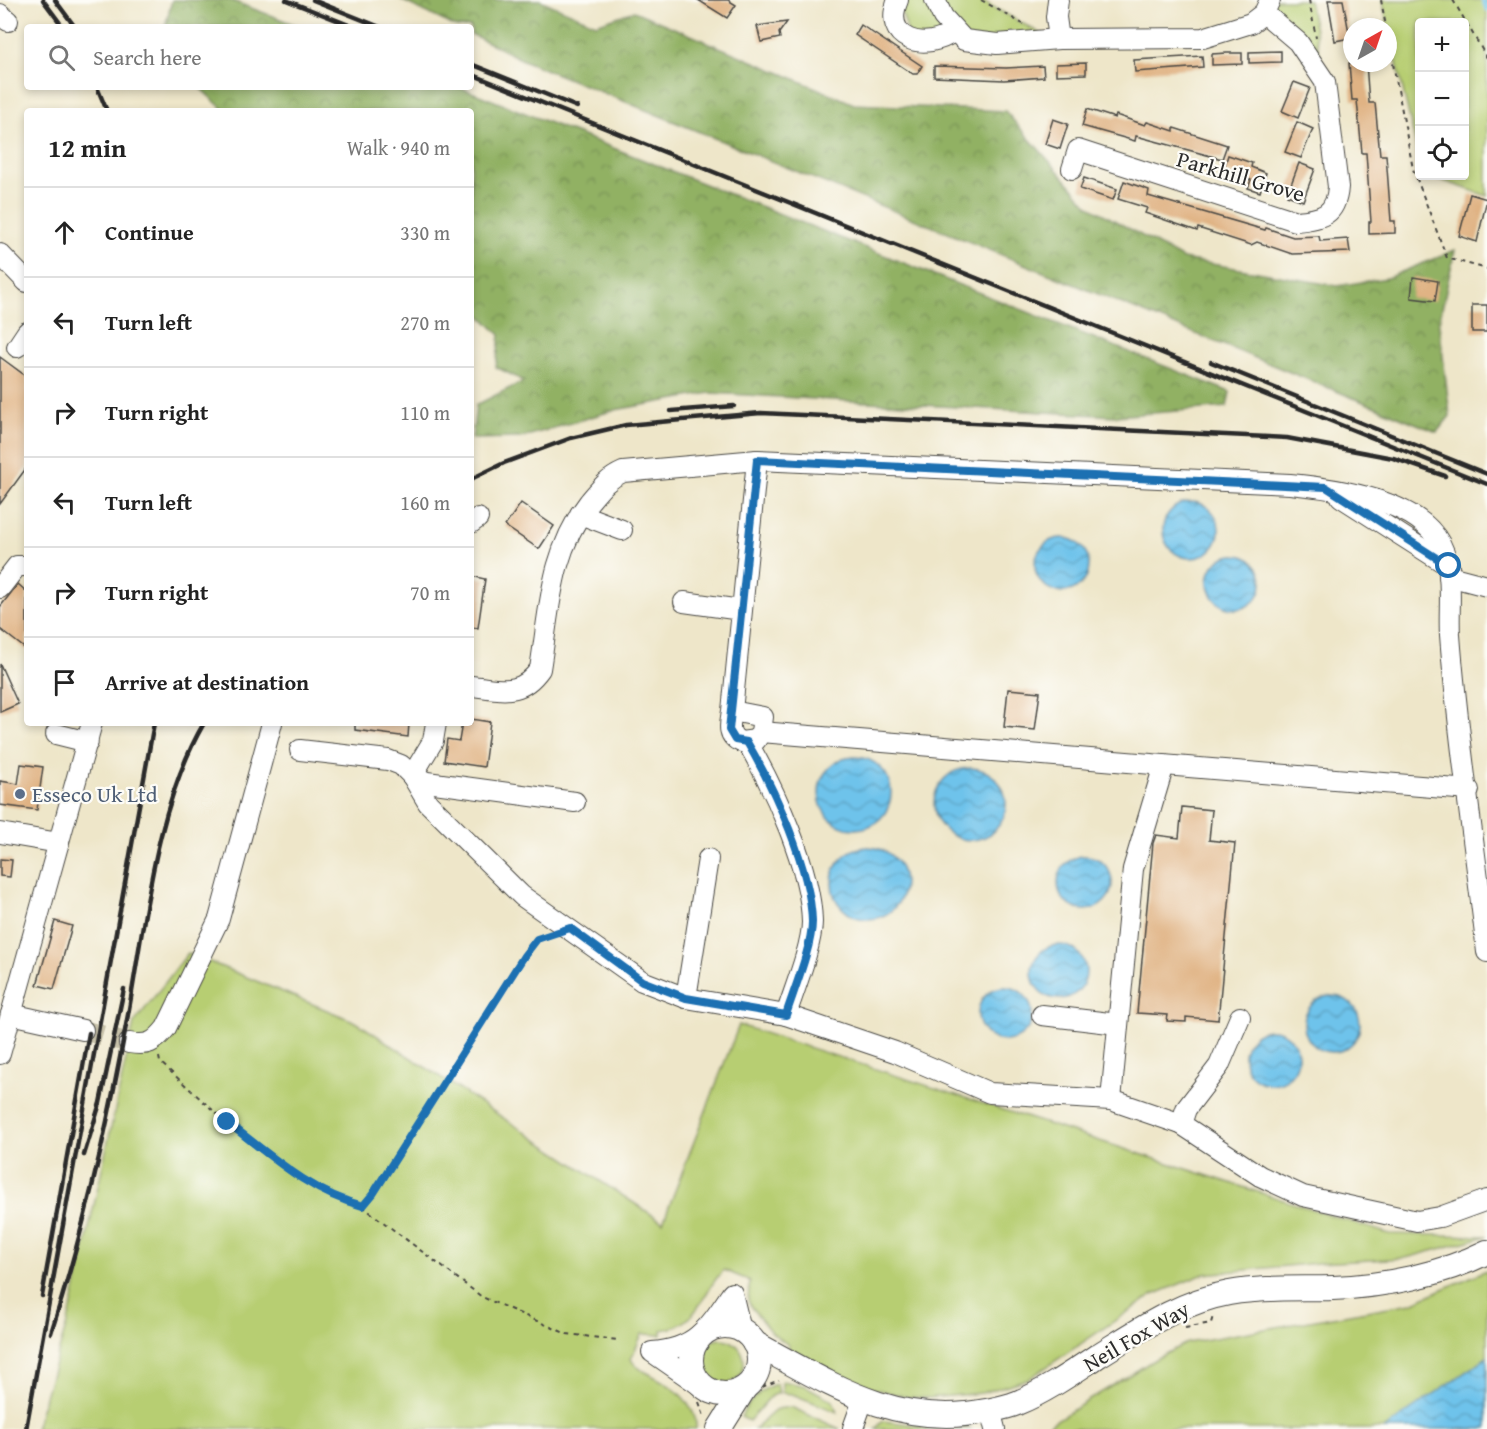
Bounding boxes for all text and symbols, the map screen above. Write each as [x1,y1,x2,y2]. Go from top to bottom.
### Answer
north arrow [1343,18,1397,72]
map controls [1415,18,1469,180]
button: + [1415,18,1469,72]
search box [24,24,474,90]
icon: search [45,41,78,74]
text: Search here [93,41,202,73]
button: − [1415,72,1469,126]
button: locate [1415,126,1469,180]
text: 12 min [48,128,126,167]
text: Walk · 940 m [347,133,450,162]
street label: Parkhill Grove [1173,143,1309,209]
icon: ahead [48,216,81,249]
text: Continue [105,216,194,248]
text: 330 m [400,218,450,247]
icon: left [48,306,81,339]
text: Turn left [105,306,192,338]
text: 270 m [400,308,450,337]
icon: right [48,396,81,429]
text: Turn right [105,396,208,428]
text: 110 m [400,398,450,427]
icon: left [48,486,81,519]
text: Turn left [105,486,192,518]
text: 160 m [400,488,450,517]
route start [1435,552,1461,578]
icon: right [48,576,81,609]
text: Turn right [105,576,208,608]
text: 70 m [410,578,450,607]
icon: arrive [48,666,81,699]
text: Arrive at destination [105,666,309,698]
place label: Esseco Uk Ltd [32,778,158,810]
marker: Esseco Uk Ltd [13,787,27,801]
route end [213,1108,239,1134]
street label: Neil Fox Way [1077,1293,1195,1379]

